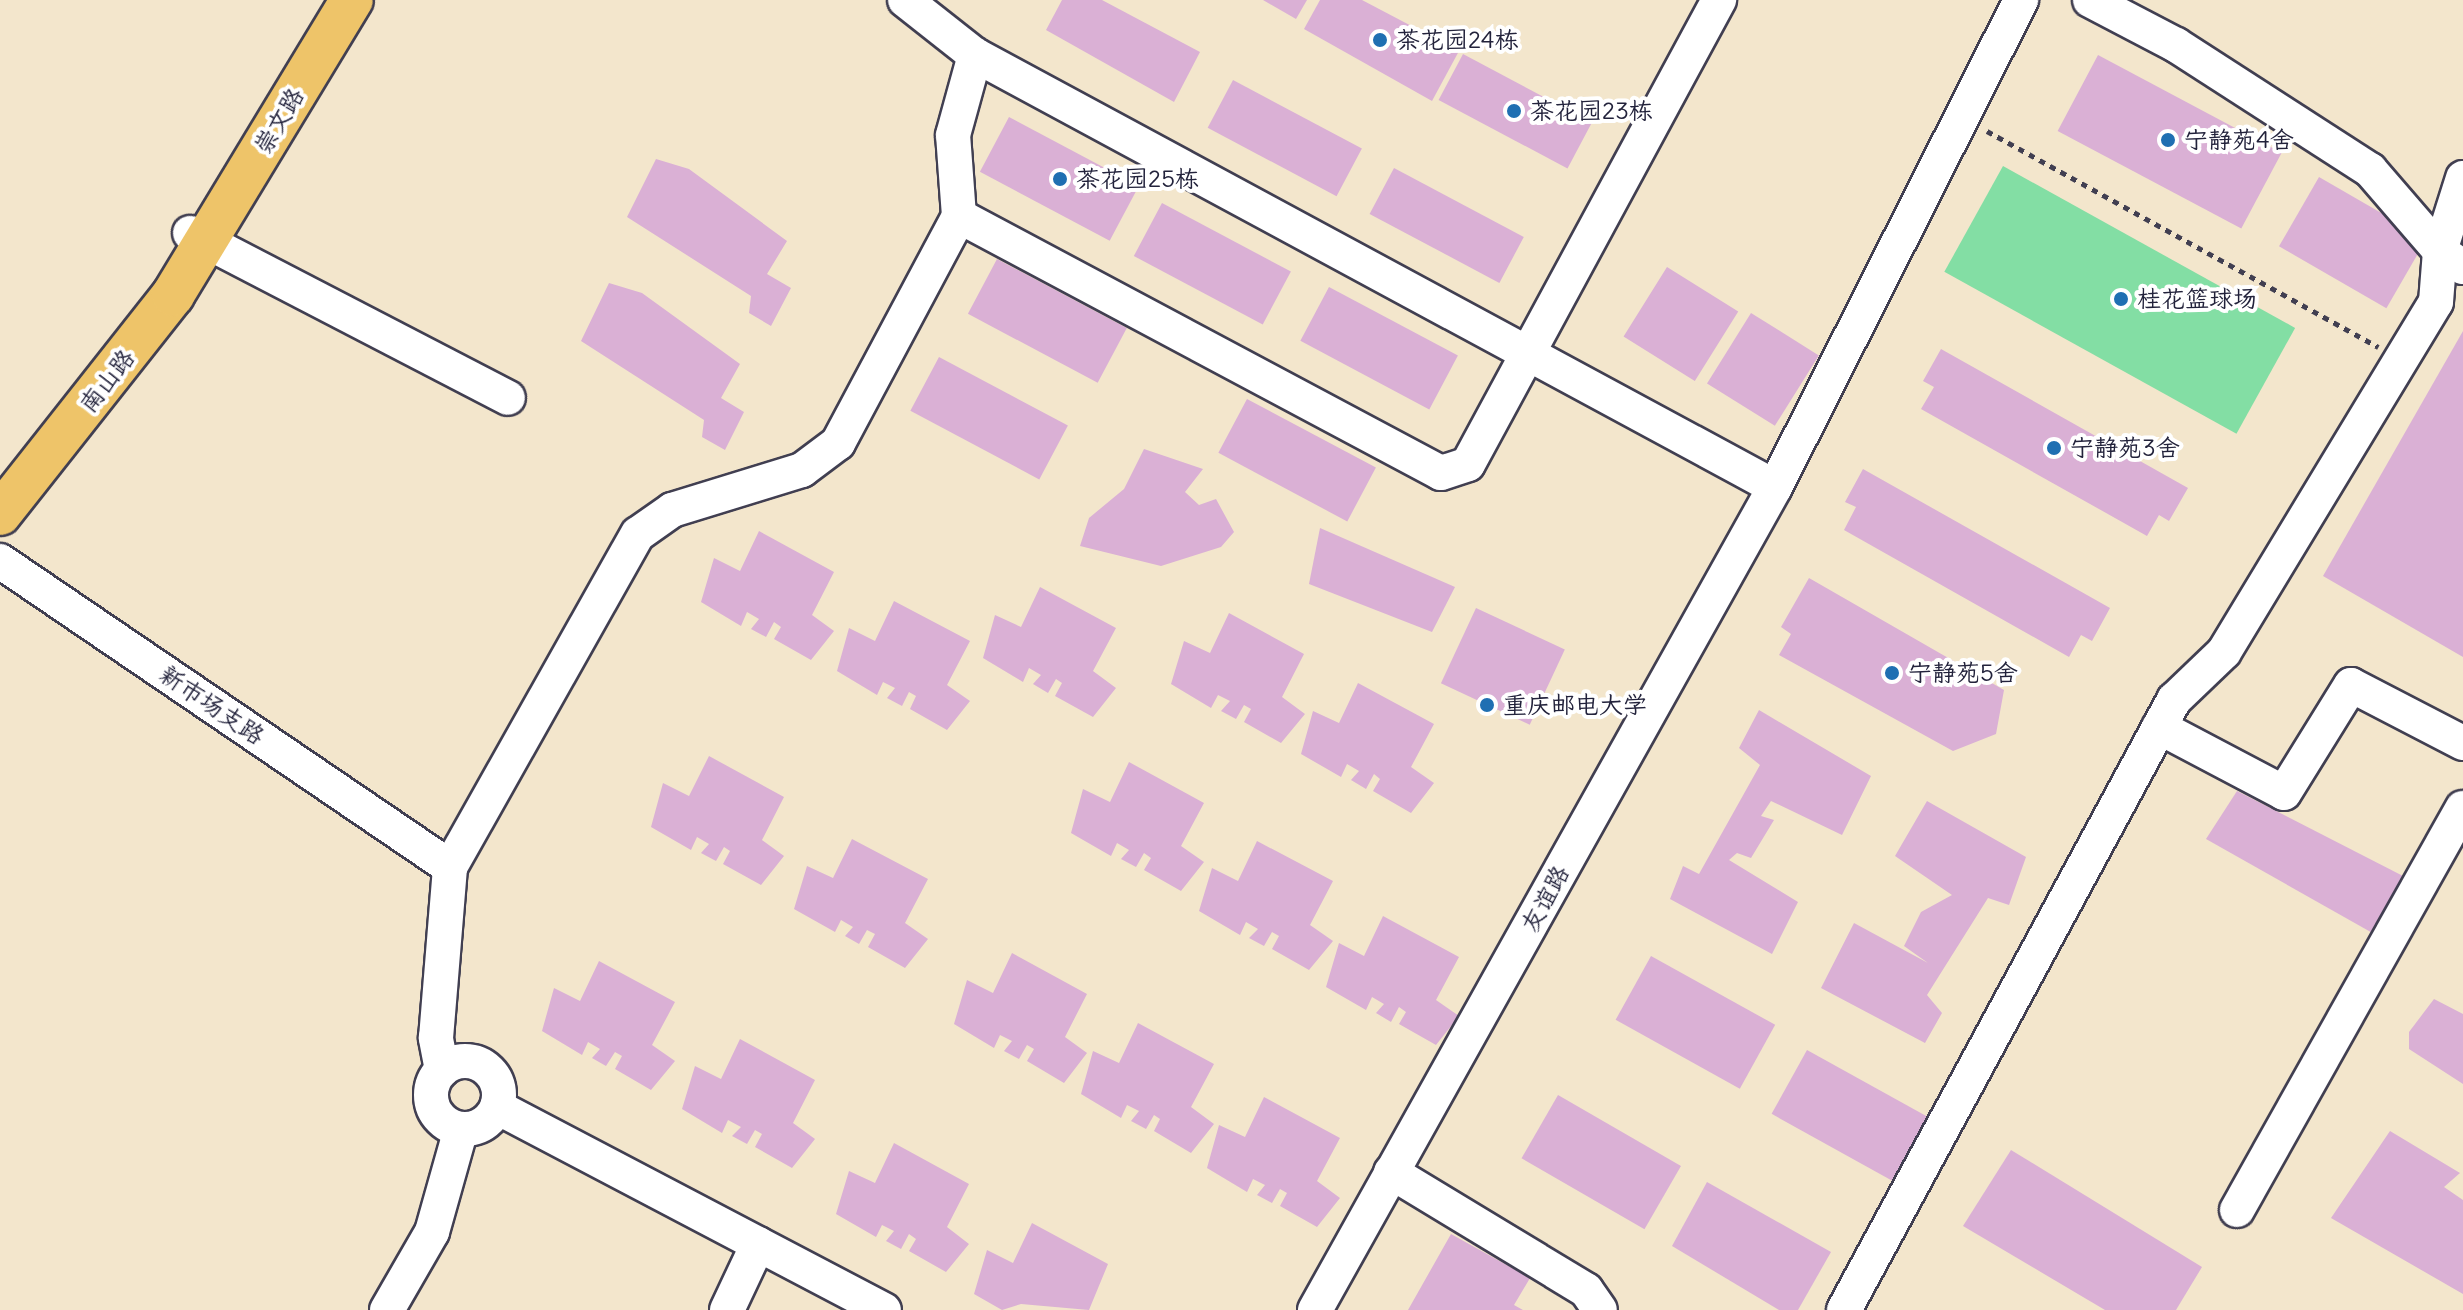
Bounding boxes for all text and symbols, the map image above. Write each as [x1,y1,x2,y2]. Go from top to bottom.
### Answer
place label: 茶花园24栋 [1396,26,1519,54]
marker: 茶花园24栋 [1371,31,1389,49]
street label: 崇文路 [248,83,310,159]
place label: 茶花园23栋 [1530,97,1653,125]
marker: 茶花园23栋 [1505,102,1523,120]
place label: 宁静苑4舍 [2184,126,2294,154]
marker: 宁静苑4舍 [2159,131,2177,149]
place label: 茶花园25栋 [1076,165,1199,193]
marker: 茶花园25栋 [1051,170,1069,188]
place label: 桂花篮球场 [2137,285,2257,313]
marker: 桂花篮球场 [2112,290,2130,308]
street label: 南山路 [73,344,141,418]
place label: 宁静苑3舍 [2070,434,2180,462]
marker: 宁静苑3舍 [2045,439,2063,457]
place label: 宁静苑5舍 [1908,659,2018,687]
street label: 新市场支路 [154,660,270,750]
marker: 宁静苑5舍 [1883,664,1901,682]
place label: 重庆邮电大学 [1503,691,1647,719]
marker: 重庆邮电大学 [1478,696,1496,714]
street label: 友谊路 [1515,861,1575,937]

